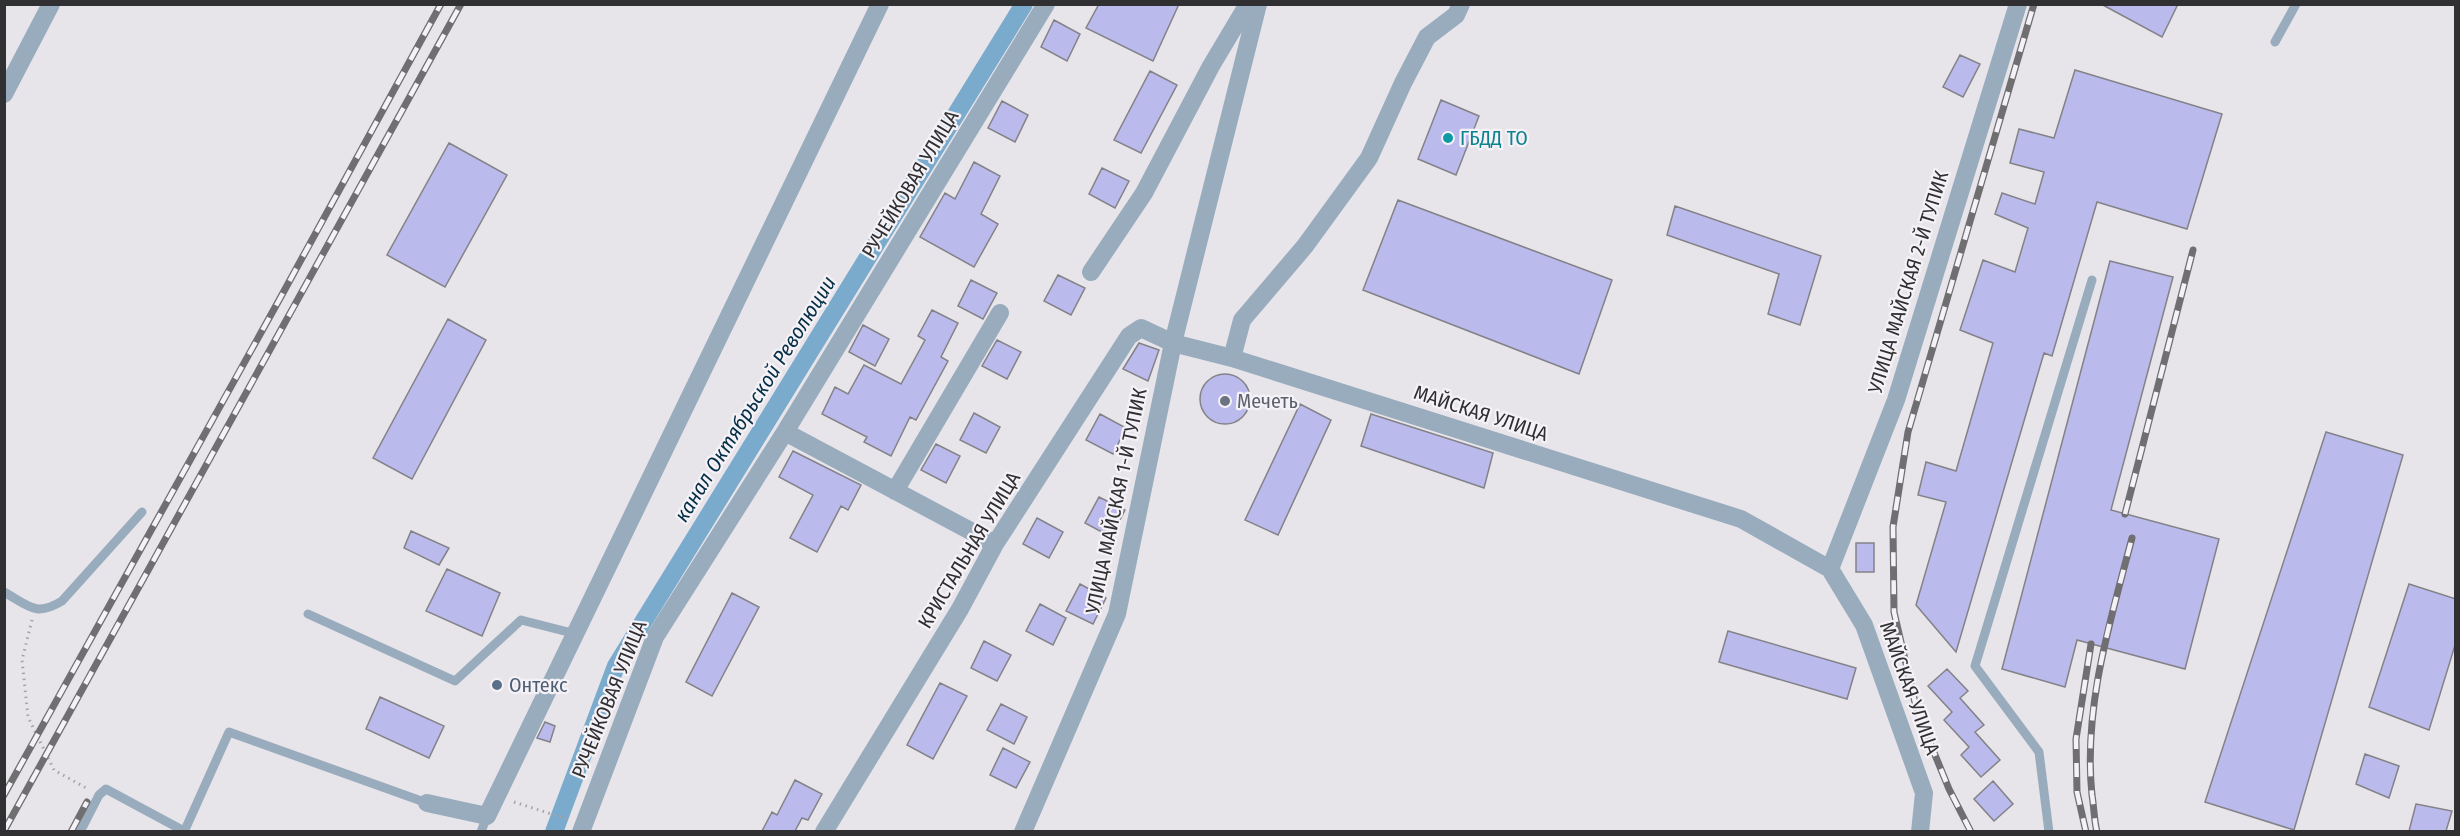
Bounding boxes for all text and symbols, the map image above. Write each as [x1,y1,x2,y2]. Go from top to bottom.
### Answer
street label: РУЧЕЙКОВАЯ УЛИЦА [856,105,964,262]
place label: ГБДД ТО [1460,126,1528,150]
marker: ГБДД ТО [1441,131,1455,145]
street label: УЛИЦА МАЙСКАЯ 2-Й ТУПИК [1862,168,1953,397]
water label: канал Октябрьской Революции [668,271,842,527]
street label: МАЙСКАЯ УЛИЦА [1411,380,1552,446]
street label: УЛИЦА МАЙСКАЯ 1-Й ТУПИК [1080,386,1152,617]
place label: Мечеть [1237,389,1298,413]
marker: Мечеть [1218,394,1232,408]
street label: КРИСТАЛЬНАЯ УЛИЦА [913,467,1025,633]
street label: РУЧЕЙКОВАЯ УЛИЦА [566,616,652,781]
street label: МАЙСКАЯ УЛИЦА [1875,618,1945,758]
place label: Онтекс [509,673,568,697]
marker: Онтекс [490,678,504,692]

